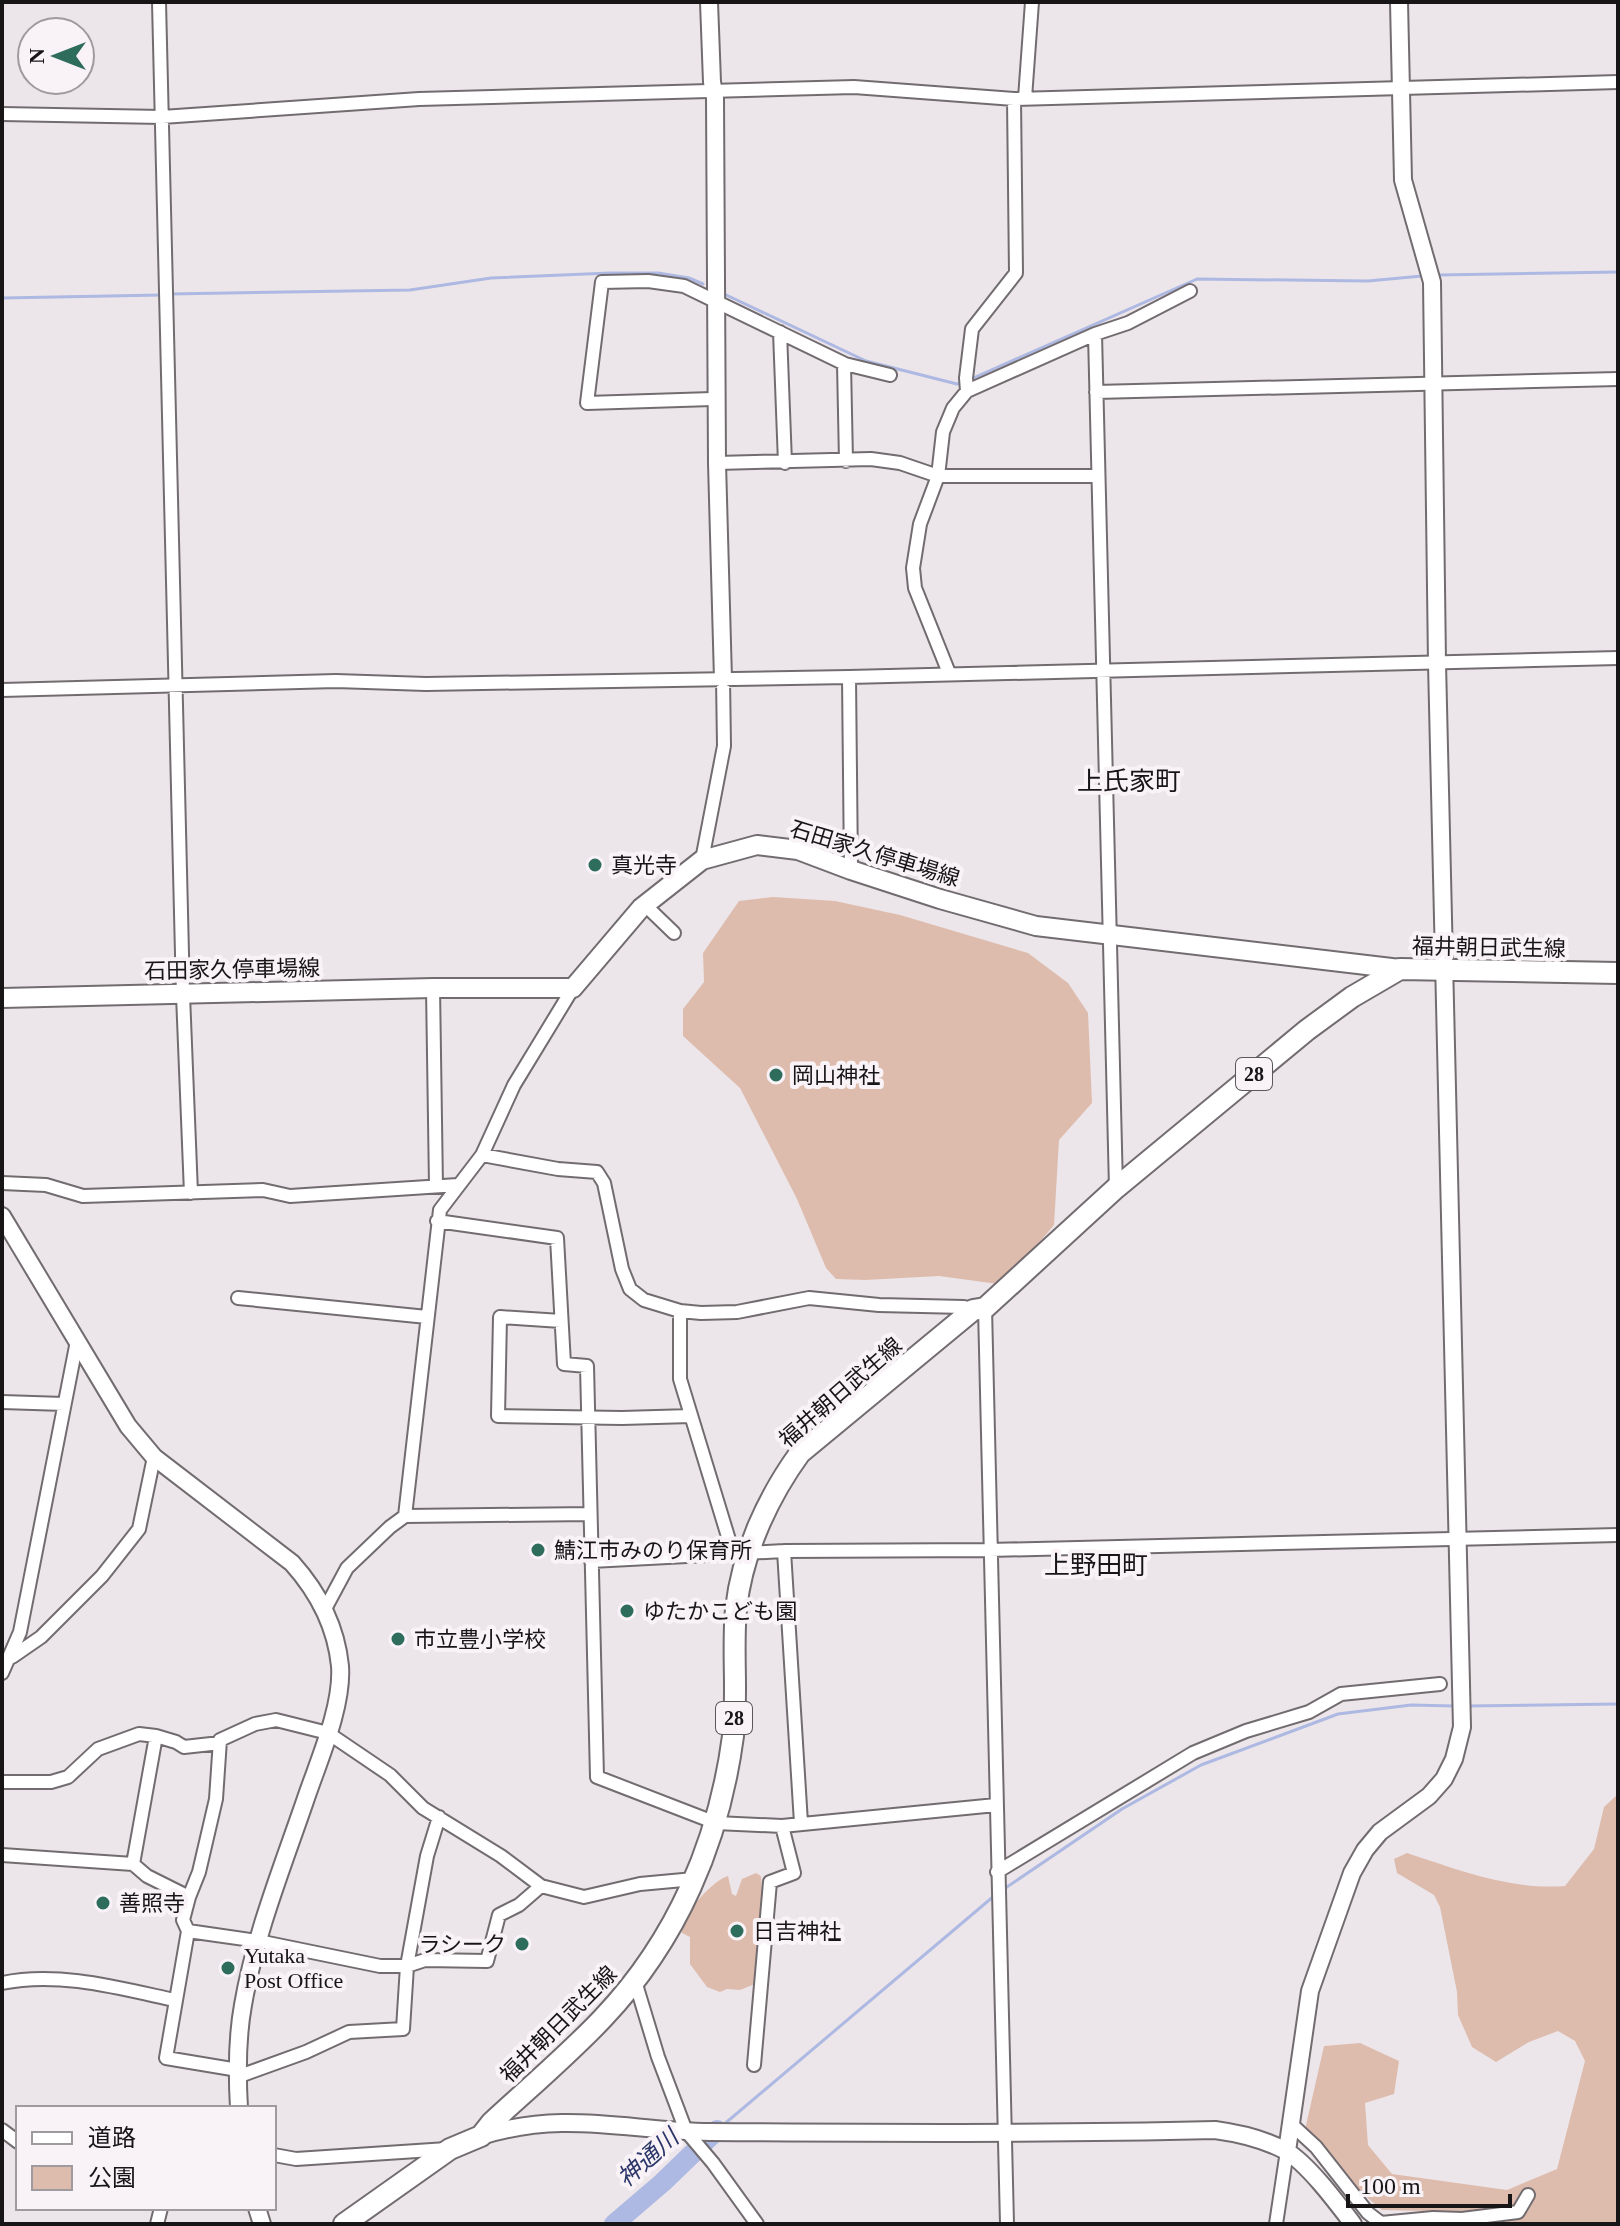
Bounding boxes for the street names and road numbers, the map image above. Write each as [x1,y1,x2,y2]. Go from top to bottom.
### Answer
street label: 石田家久停車場線 [787,816,963,891]
street label: 福井朝日武生線 [1412,934,1566,961]
street label: 石田家久停車場線 [144,955,320,984]
road number: 28 [1236,1058,1272,1090]
street label: 福井朝日武生線 [774,1332,907,1452]
road number: 28 [716,1702,752,1734]
street label: 福井朝日武生線 [495,1961,622,2088]

